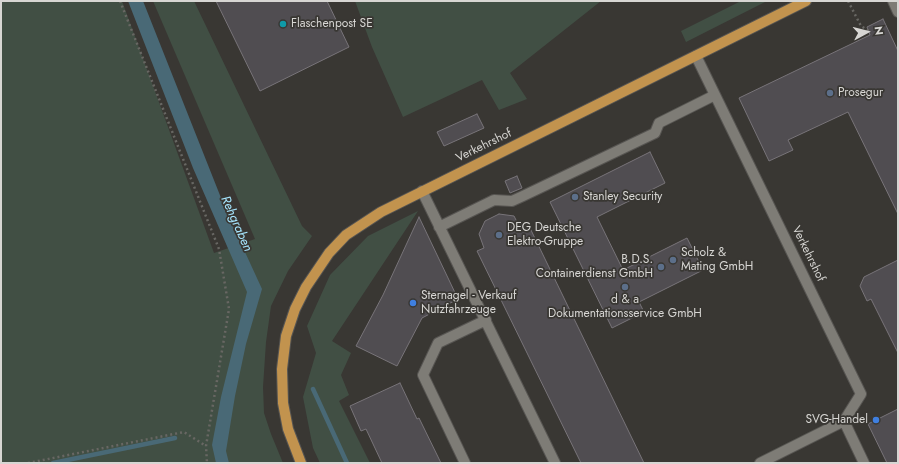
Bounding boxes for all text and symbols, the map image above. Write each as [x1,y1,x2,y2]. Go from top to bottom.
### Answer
north arrow [847,12,887,52]
place label: Flaschenpost SE [291,17,373,31]
marker: Flaschenpost SE [278,19,288,29]
text: N [870,25,887,36]
place label: Prosegur [838,86,883,100]
marker: Prosegur [825,88,835,98]
street label: Verkehrshof [454,126,514,166]
place label: Stanley Security [583,190,662,204]
marker: Stanley Security [570,192,580,202]
water label: Rehgraben [217,194,255,254]
place label: DEG Deutsche Elektro-Gruppe [507,221,583,249]
street label: Verkehrshof [788,224,828,284]
marker: DEG Deutsche Elektro-Gruppe [494,230,504,240]
place label: Scholz & Mating GmbH [681,246,753,274]
place label: B.D.S. Containerdienst GmbH [536,253,653,281]
marker: Scholz & Mating GmbH [668,255,678,265]
marker: B.D.S. Containerdienst GmbH [656,262,666,272]
marker: d & a Dokumentationsservice GmbH [620,282,630,292]
place label: Sternagel - Verkauf Nutzfahrzeuge [421,289,516,317]
place label: d & a Dokumentationsservice GmbH [548,293,702,321]
marker: Sternagel - Verkauf Nutzfahrzeuge [408,298,418,308]
place label: SVG-Handel [805,413,868,427]
marker: SVG-Handel [871,415,881,425]

